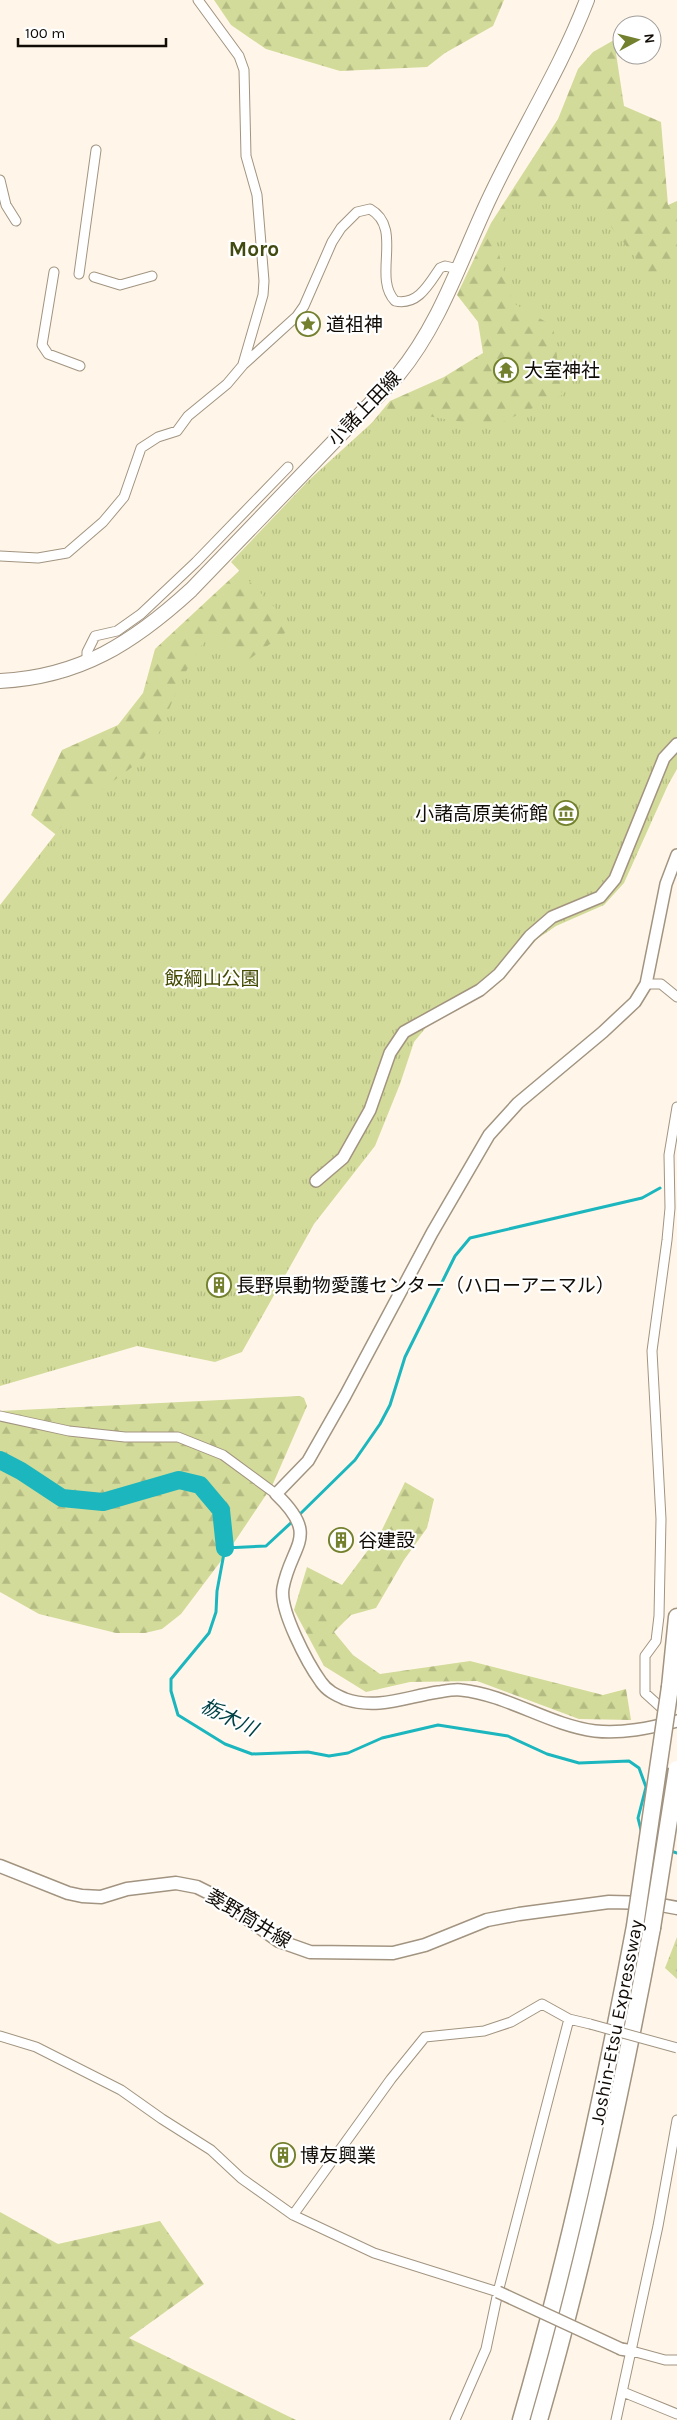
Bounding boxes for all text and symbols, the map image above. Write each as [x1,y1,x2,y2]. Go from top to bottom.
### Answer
scale bar [18,15,165,47]
north arrow [612,15,662,65]
text: 100 m [25,24,65,42]
text: N [640,32,658,44]
district label: Moro [229,237,279,261]
place icon: 道祖神 [295,311,321,337]
place label: 道祖神 [326,314,383,336]
temple icon: 大室神社 [493,357,519,383]
place label: 大室神社 [524,360,600,382]
street label: 小諸上田線 [324,367,406,451]
museum icon: 小諸高原美術館 [553,800,579,826]
place label: 小諸高原美術館 [415,803,548,825]
park label: 飯綱山公園 [164,968,260,990]
building icon: 長野県動物愛護センター（ハローアニマル） [206,1272,232,1298]
place label: 長野県動物愛護センター（ハローアニマル） [236,1275,615,1297]
building icon: 谷建設 [328,1527,354,1553]
place label: 谷建設 [358,1530,415,1552]
water label: 栃木川 [197,1694,263,1742]
street label: 菱野筒井線 [202,1885,295,1953]
street label: Joshin-Etsu Expressway [586,1918,648,2126]
building icon: 博友興業 [270,2142,296,2168]
place label: 博友興業 [300,2145,376,2167]

